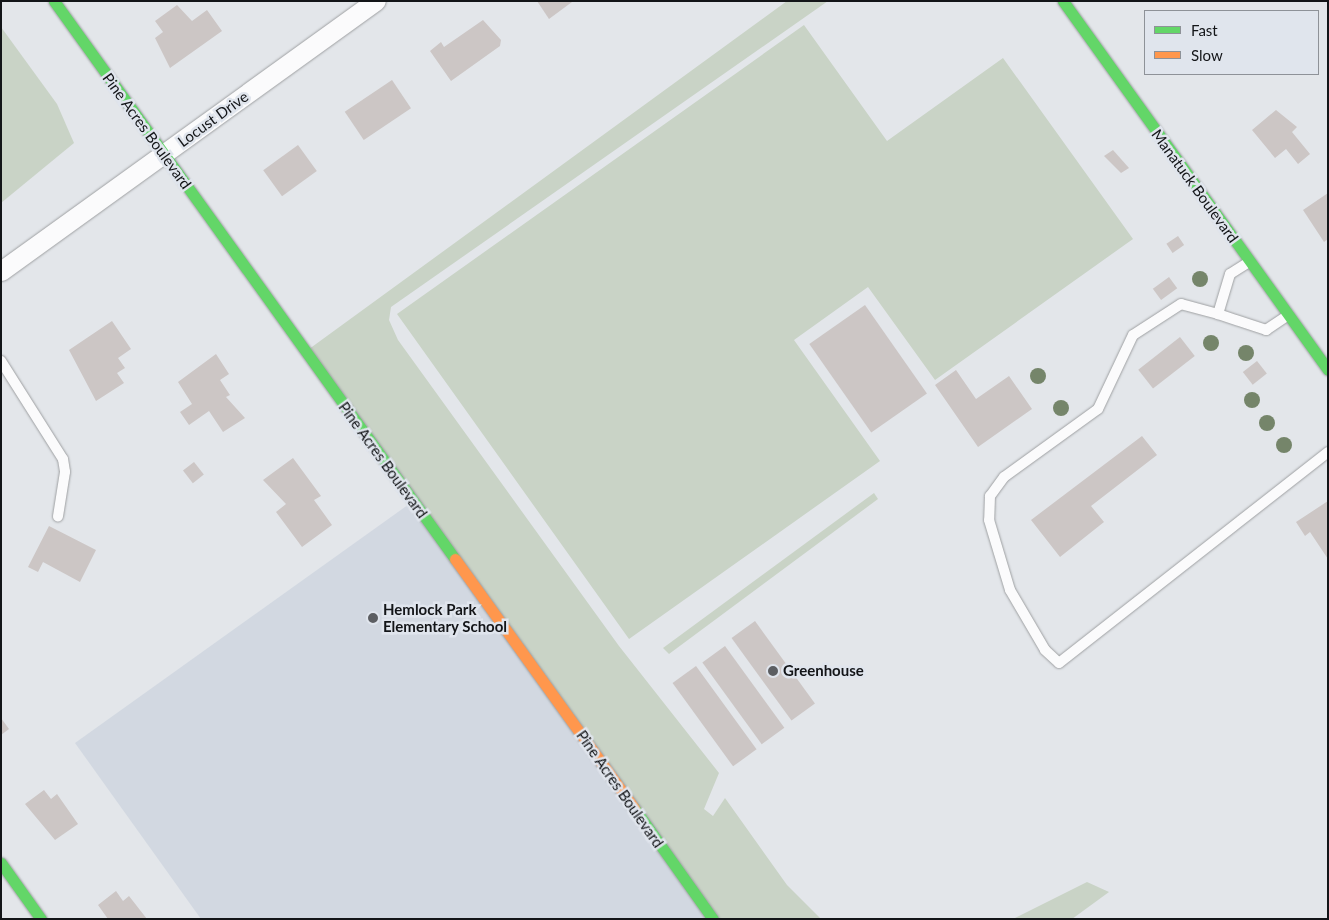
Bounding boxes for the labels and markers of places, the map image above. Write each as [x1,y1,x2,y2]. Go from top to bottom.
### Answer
place label: Hemlock Park Elementary School [383,600,507,635]
marker: Hemlock Park Elementary School [367,612,379,624]
place label: Greenhouse [783,662,864,680]
marker: Greenhouse [767,665,779,677]

